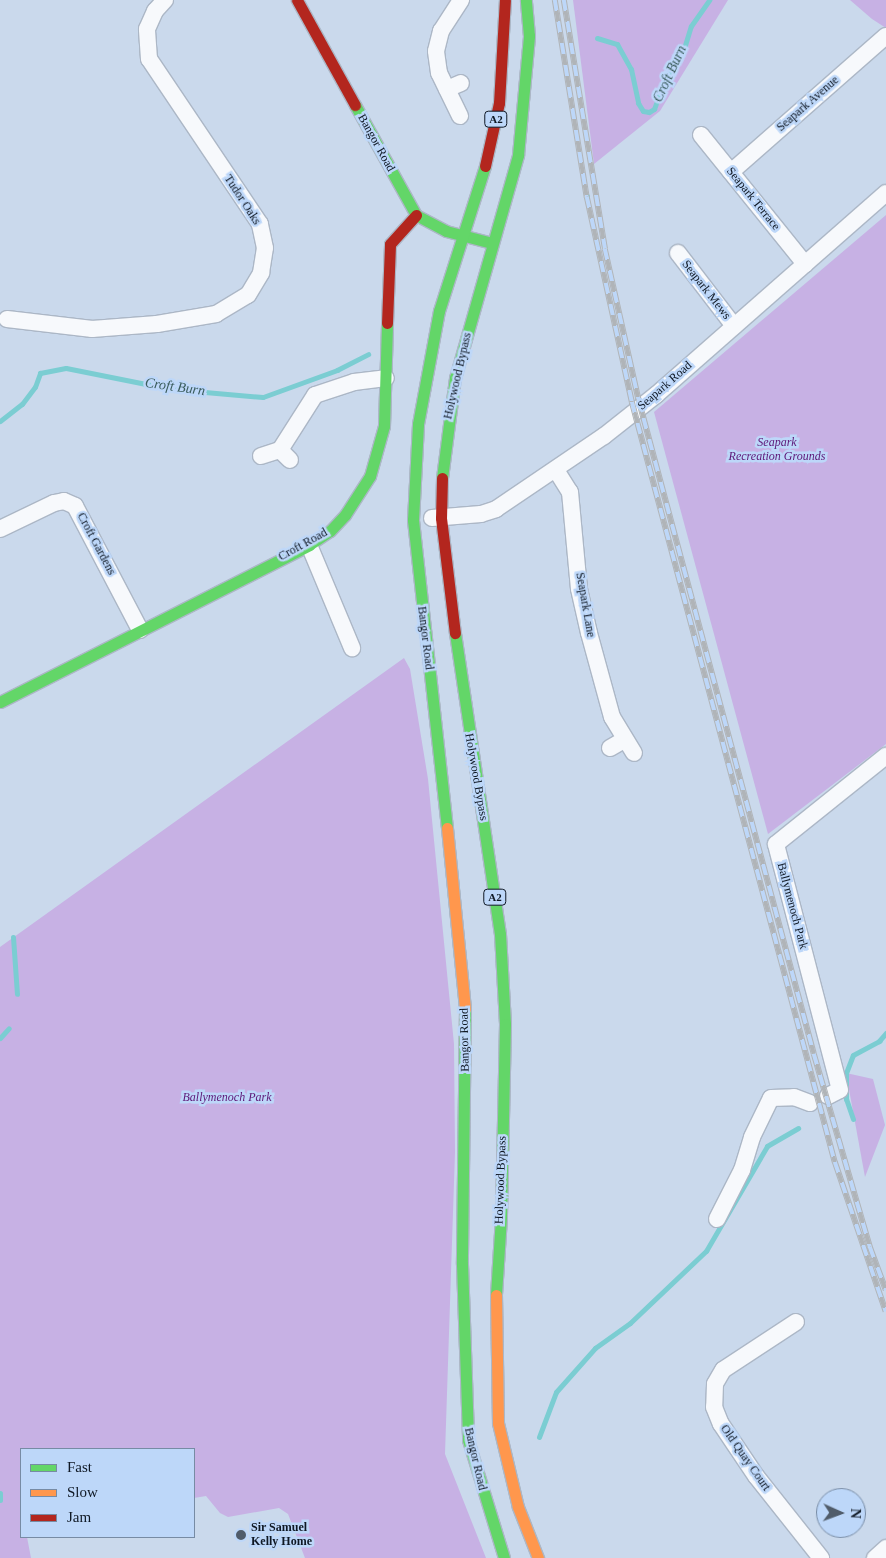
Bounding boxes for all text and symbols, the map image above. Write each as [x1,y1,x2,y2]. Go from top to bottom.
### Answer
water label: Croft Burn [650,43,690,105]
street label: Seapark Avenue [774,73,842,135]
road number: A2 [484,110,508,128]
street label: Bangor Road [354,112,398,174]
street label: Seapark Terrace [723,164,783,234]
street label: Tudor Oaks [221,172,263,228]
street label: Seapark Mews [678,258,734,322]
street label: Holywood Bypass [441,331,475,421]
street label: Seapark Road [635,359,695,413]
water label: Croft Burn [144,374,206,400]
park label: Seapark Recreation Grounds [729,436,825,464]
street label: Croft Gardens [74,510,118,578]
street label: Croft Road [276,526,330,564]
street label: Seapark Lane [572,571,598,639]
street label: Bangor Road [414,606,436,670]
street label: Holywood Bypass [461,732,491,822]
street label: Ballymenoch Park [774,861,810,951]
road number: A2 [482,889,508,906]
street label: Bangor Road [457,1008,473,1072]
park label: Ballymenoch Park [183,1091,271,1105]
street label: Holywood Bypass [492,1136,510,1224]
street label: Old Quay Court [717,1422,773,1494]
street label: Bangor Road [461,1426,489,1492]
legend [20,1448,195,1538]
text: Fast [67,1459,92,1475]
text: Slow [67,1484,98,1500]
north arrow [816,1488,866,1538]
text: N [848,1508,863,1519]
text: Jam [67,1509,91,1525]
place label: Sir Samuel Kelly Home [251,1521,312,1549]
marker: Sir Samuel Kelly Home [235,1529,247,1541]

